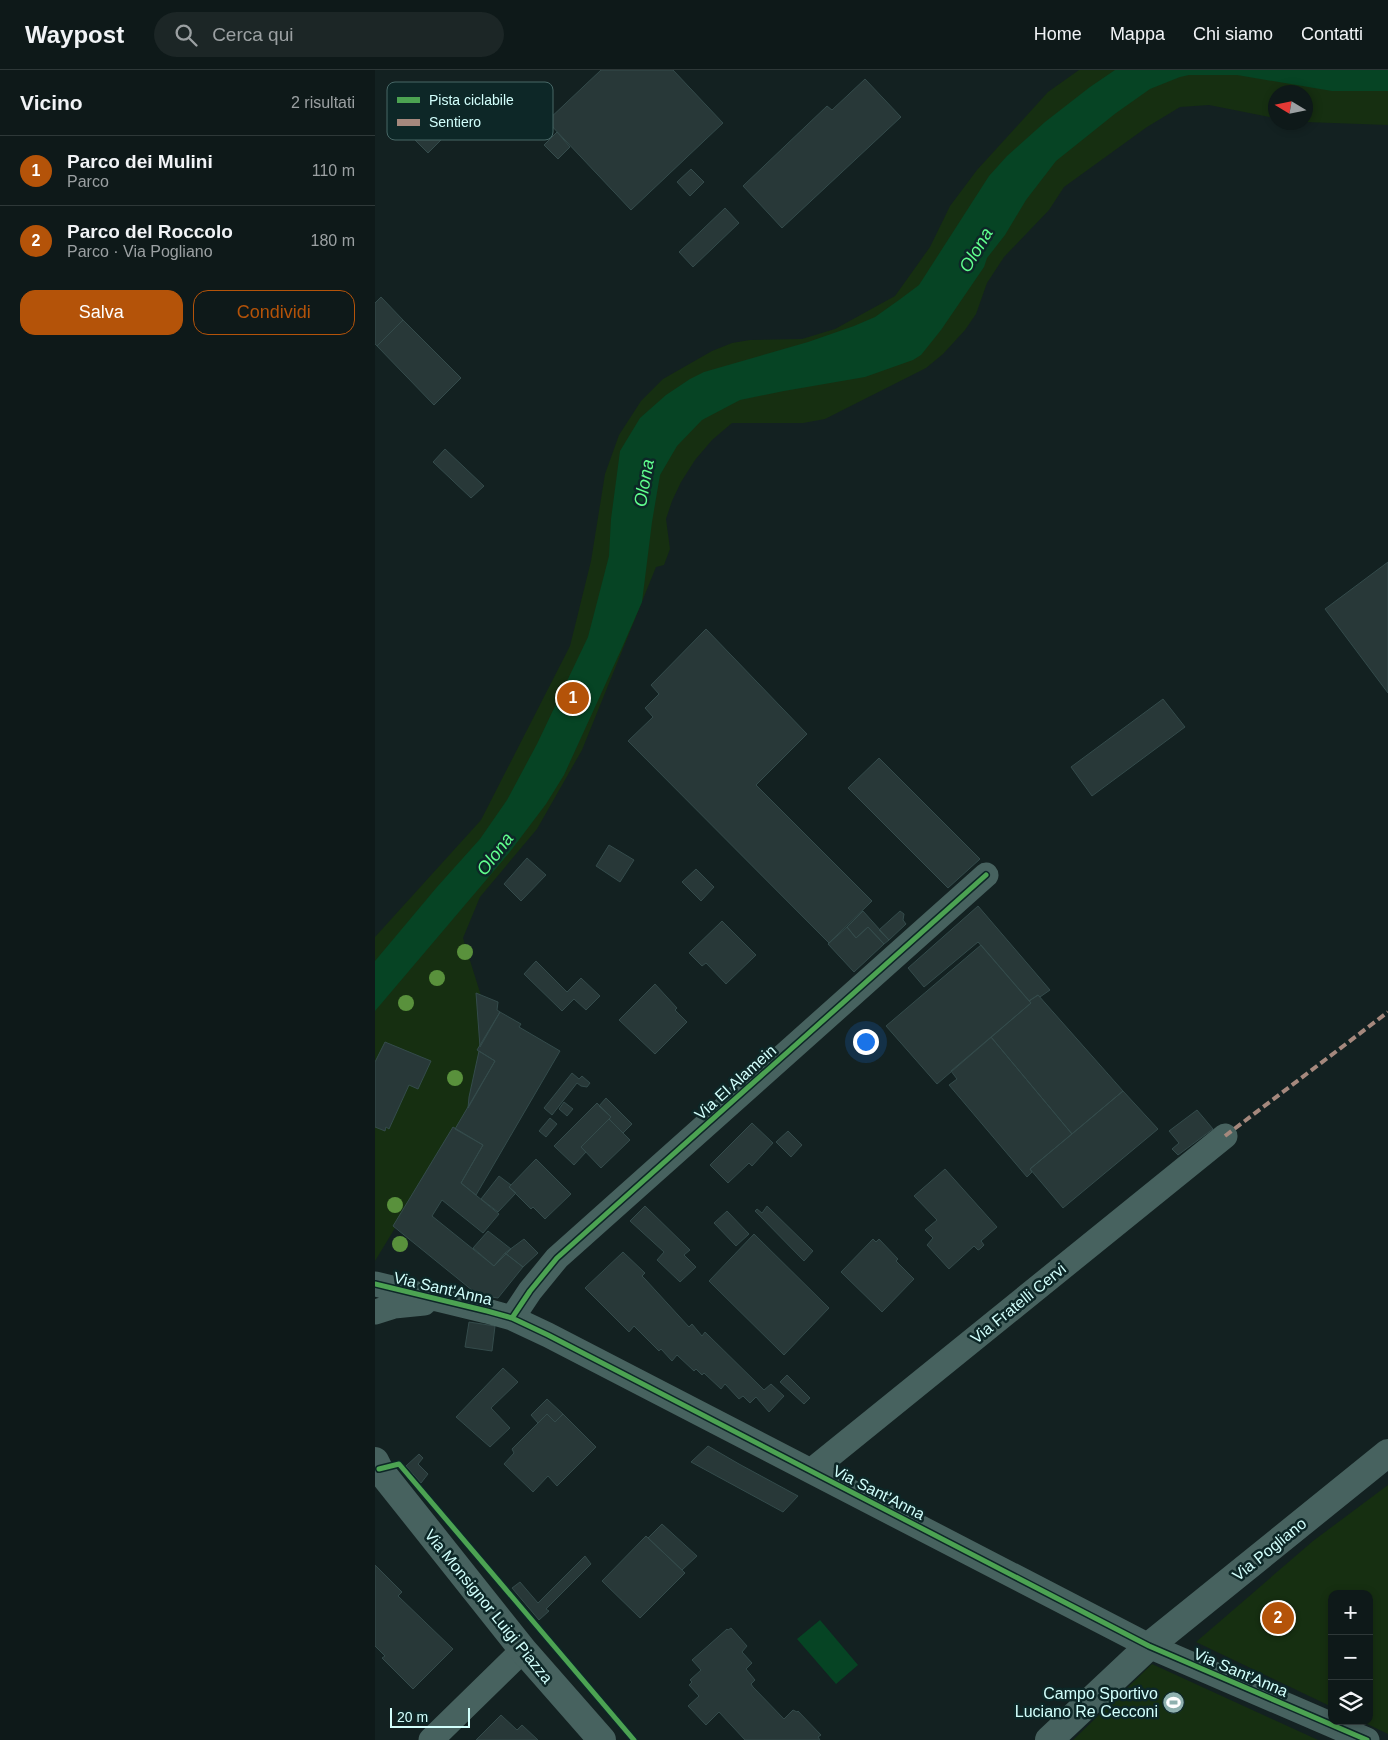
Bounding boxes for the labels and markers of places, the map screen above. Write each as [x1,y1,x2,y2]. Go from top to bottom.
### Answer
pin: 1 [557,679,589,717]
pin: 2 [1262,1599,1294,1637]
place label: Campo Sportivo Luciano Re Cecconi [1015,1685,1158,1720]
sports icon: Campo Sportivo Luciano Re Cecconi [1162,1690,1186,1714]

